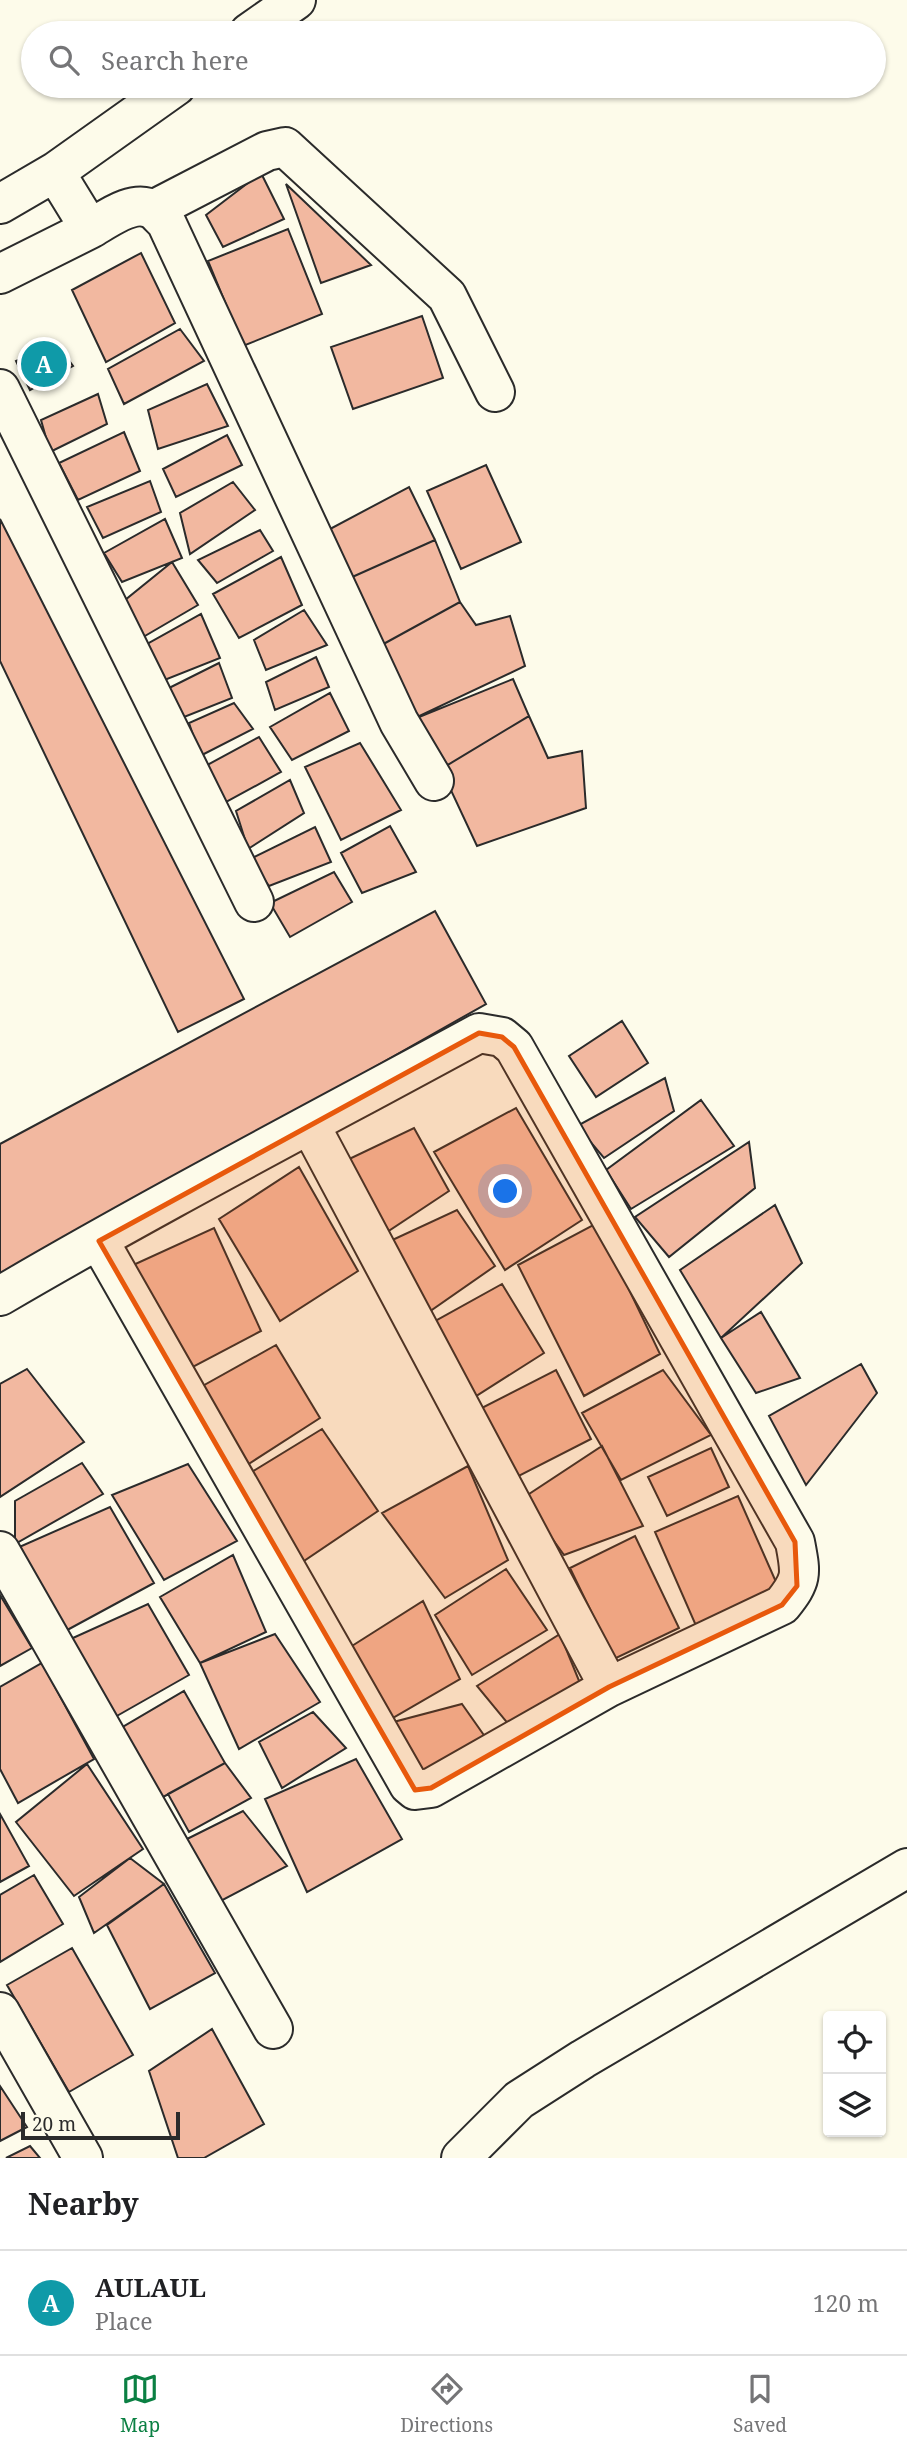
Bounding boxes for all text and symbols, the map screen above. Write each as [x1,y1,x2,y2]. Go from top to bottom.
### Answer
search box [21,21,886,98]
icon: search [45,41,83,79]
text: Search here [101,42,249,78]
pin: A [21,338,67,390]
your location [488,1174,522,1208]
map controls [823,2011,886,2137]
button: locate [823,2011,886,2074]
button: layers [823,2074,886,2137]
scale bar [21,2109,180,2141]
text: 20 m [32,2111,76,2137]
text: Nearby [28,2183,139,2224]
text: AULAUL [95,2269,206,2305]
text: A [42,2287,60,2319]
text: 120 m [813,2287,879,2319]
text: Place [95,2305,153,2337]
tab: Map [120,2370,160,2438]
tab: Directions [400,2370,493,2438]
tab: Saved [733,2370,787,2438]

